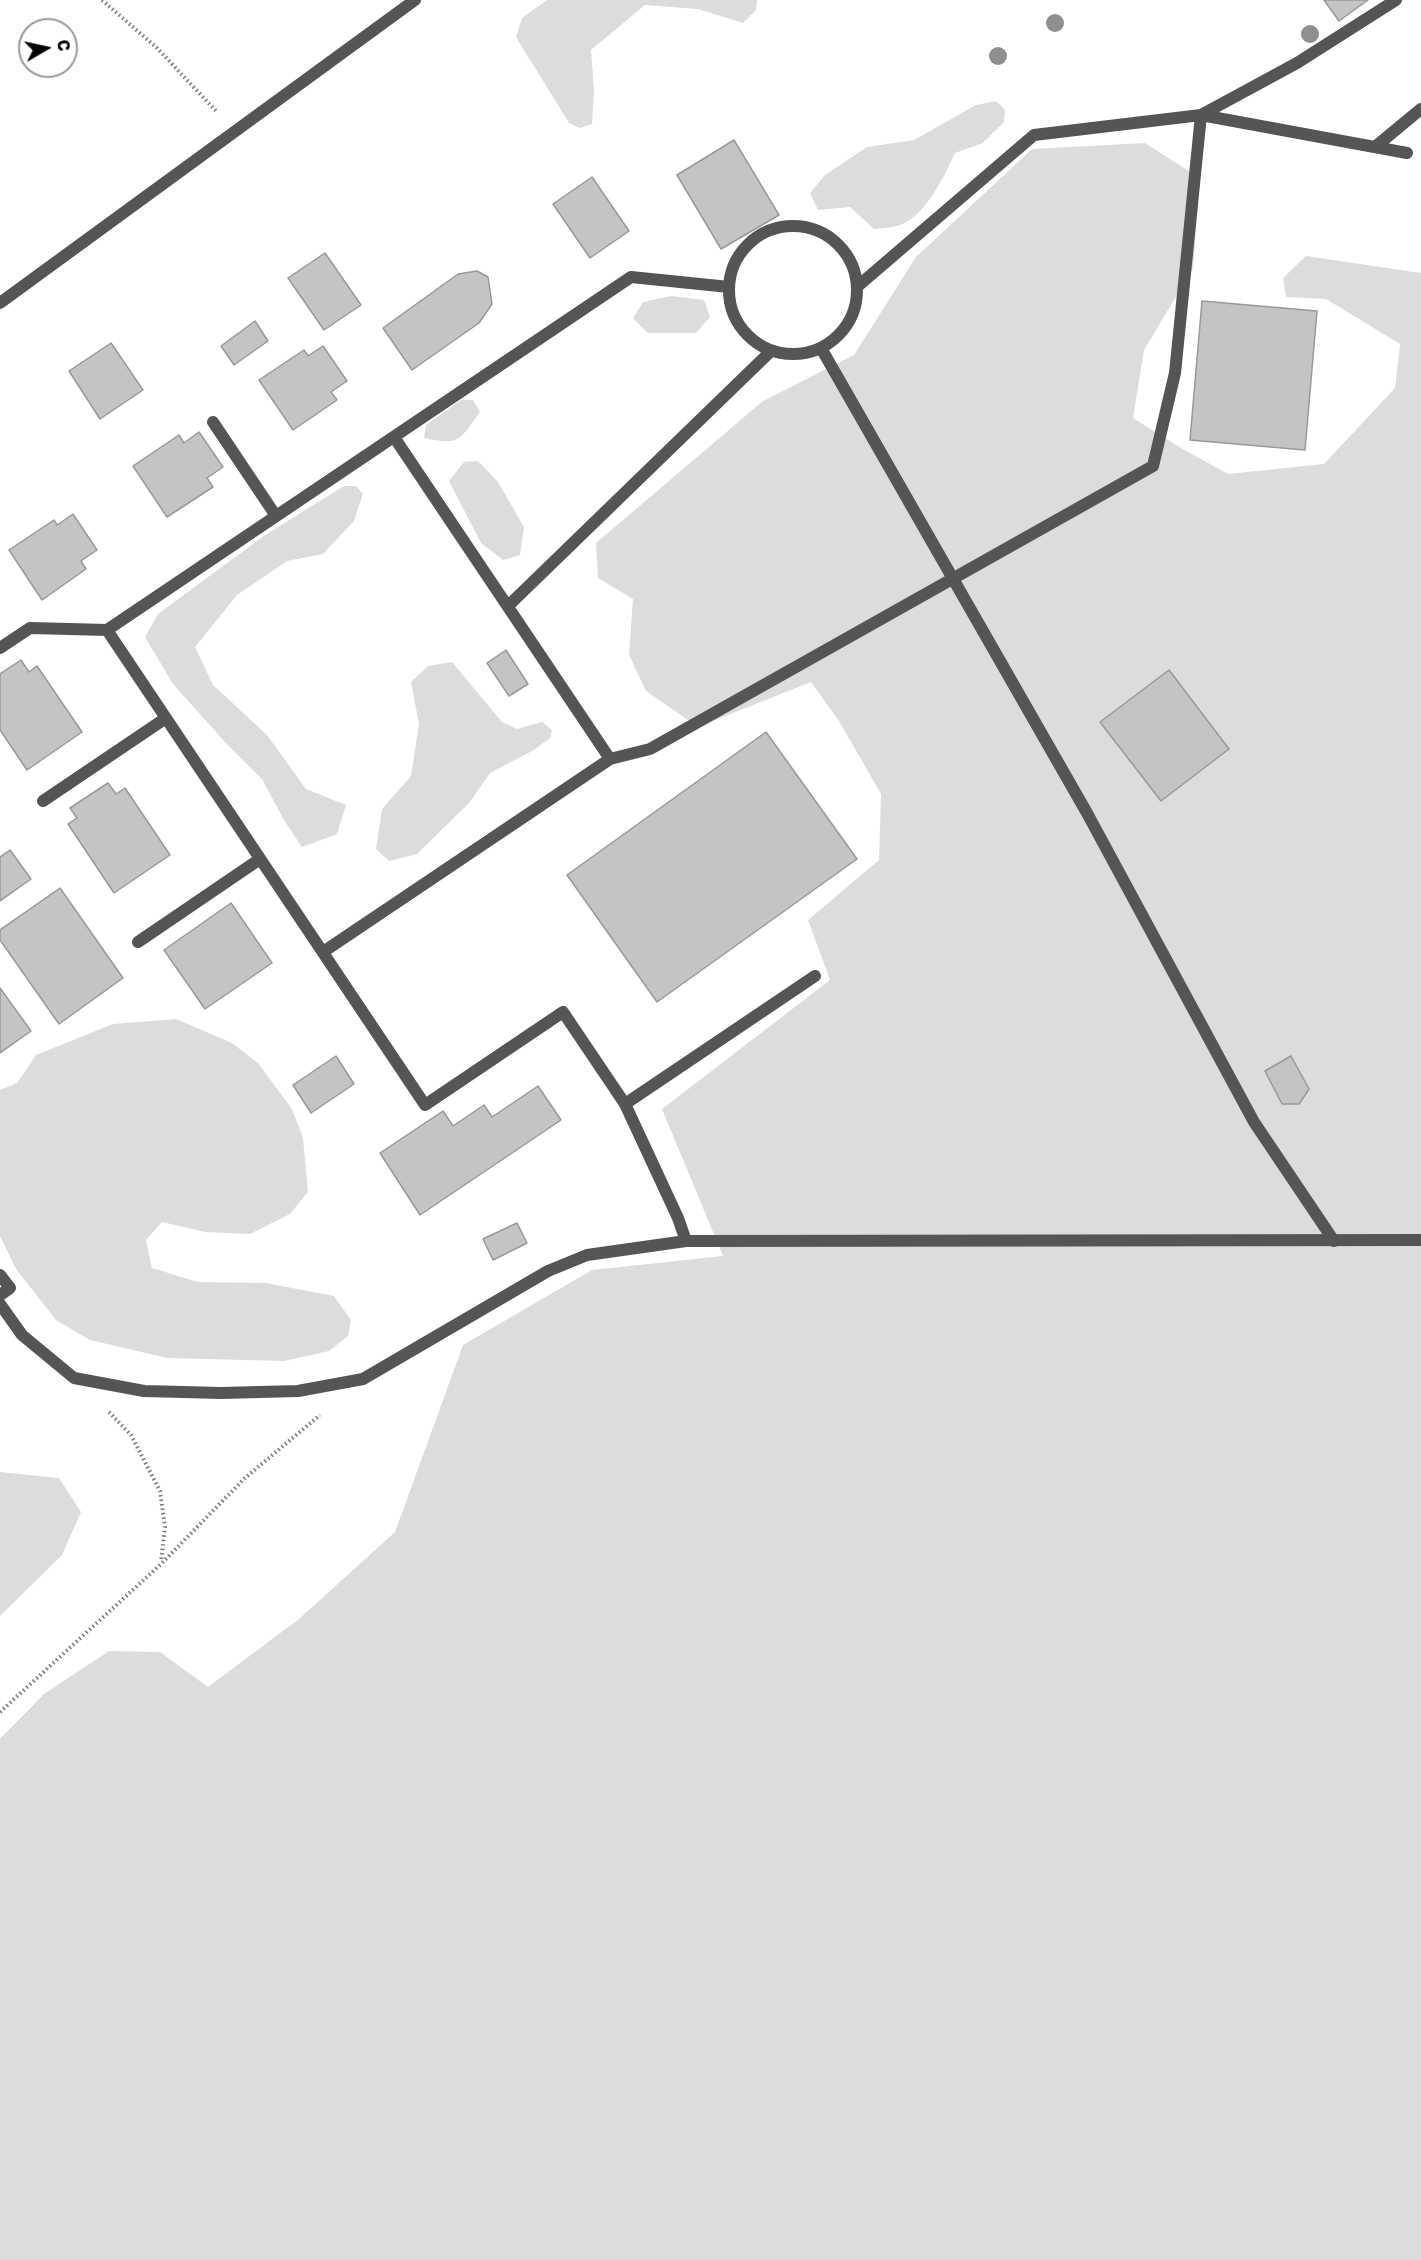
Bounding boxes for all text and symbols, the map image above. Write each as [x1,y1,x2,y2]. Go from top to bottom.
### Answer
north arrow [18,18,78,78]
text: С [53,38,75,53]

